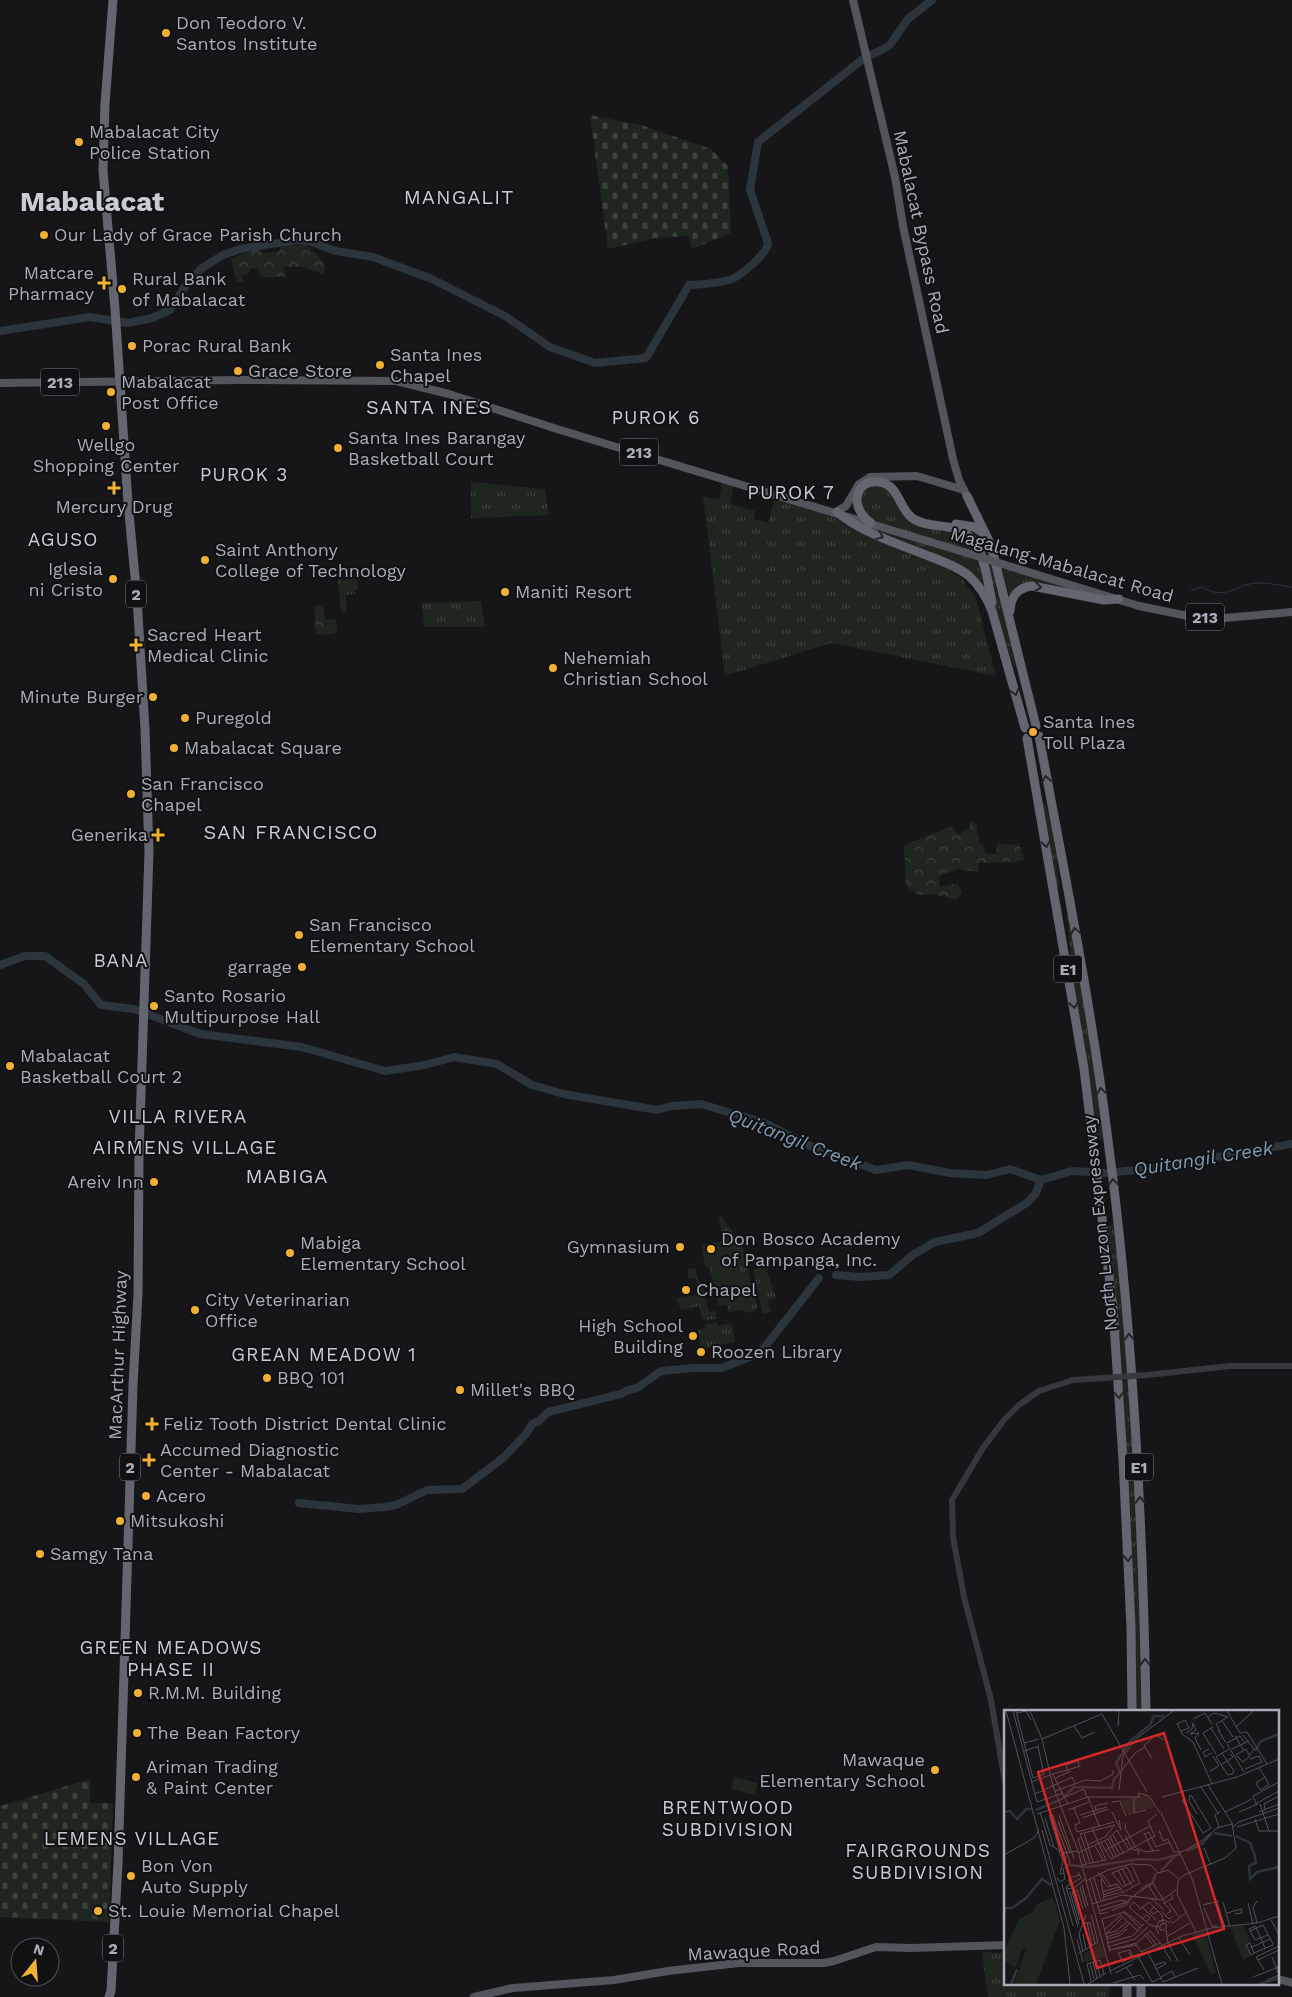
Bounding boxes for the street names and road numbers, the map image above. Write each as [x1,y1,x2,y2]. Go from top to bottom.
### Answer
street label: Mabalacat Bypass Road [890,128,953,336]
road number: 213 [41,368,79,396]
road number: 213 [620,438,658,466]
street label: Magalang-Mabalacat Road [948,523,1176,606]
road number: 2 [126,580,146,608]
road number: 213 [1186,604,1224,630]
road number: E1 [1054,956,1082,982]
street label: North Luzon Expressway [1078,1113,1121,1332]
street label: MacArthur Highway [104,1269,131,1440]
road number: 2 [120,1454,140,1480]
road number: E1 [1125,1454,1153,1480]
road number: 2 [103,1935,123,1962]
street label: Mawaque Road [687,1937,821,1964]

